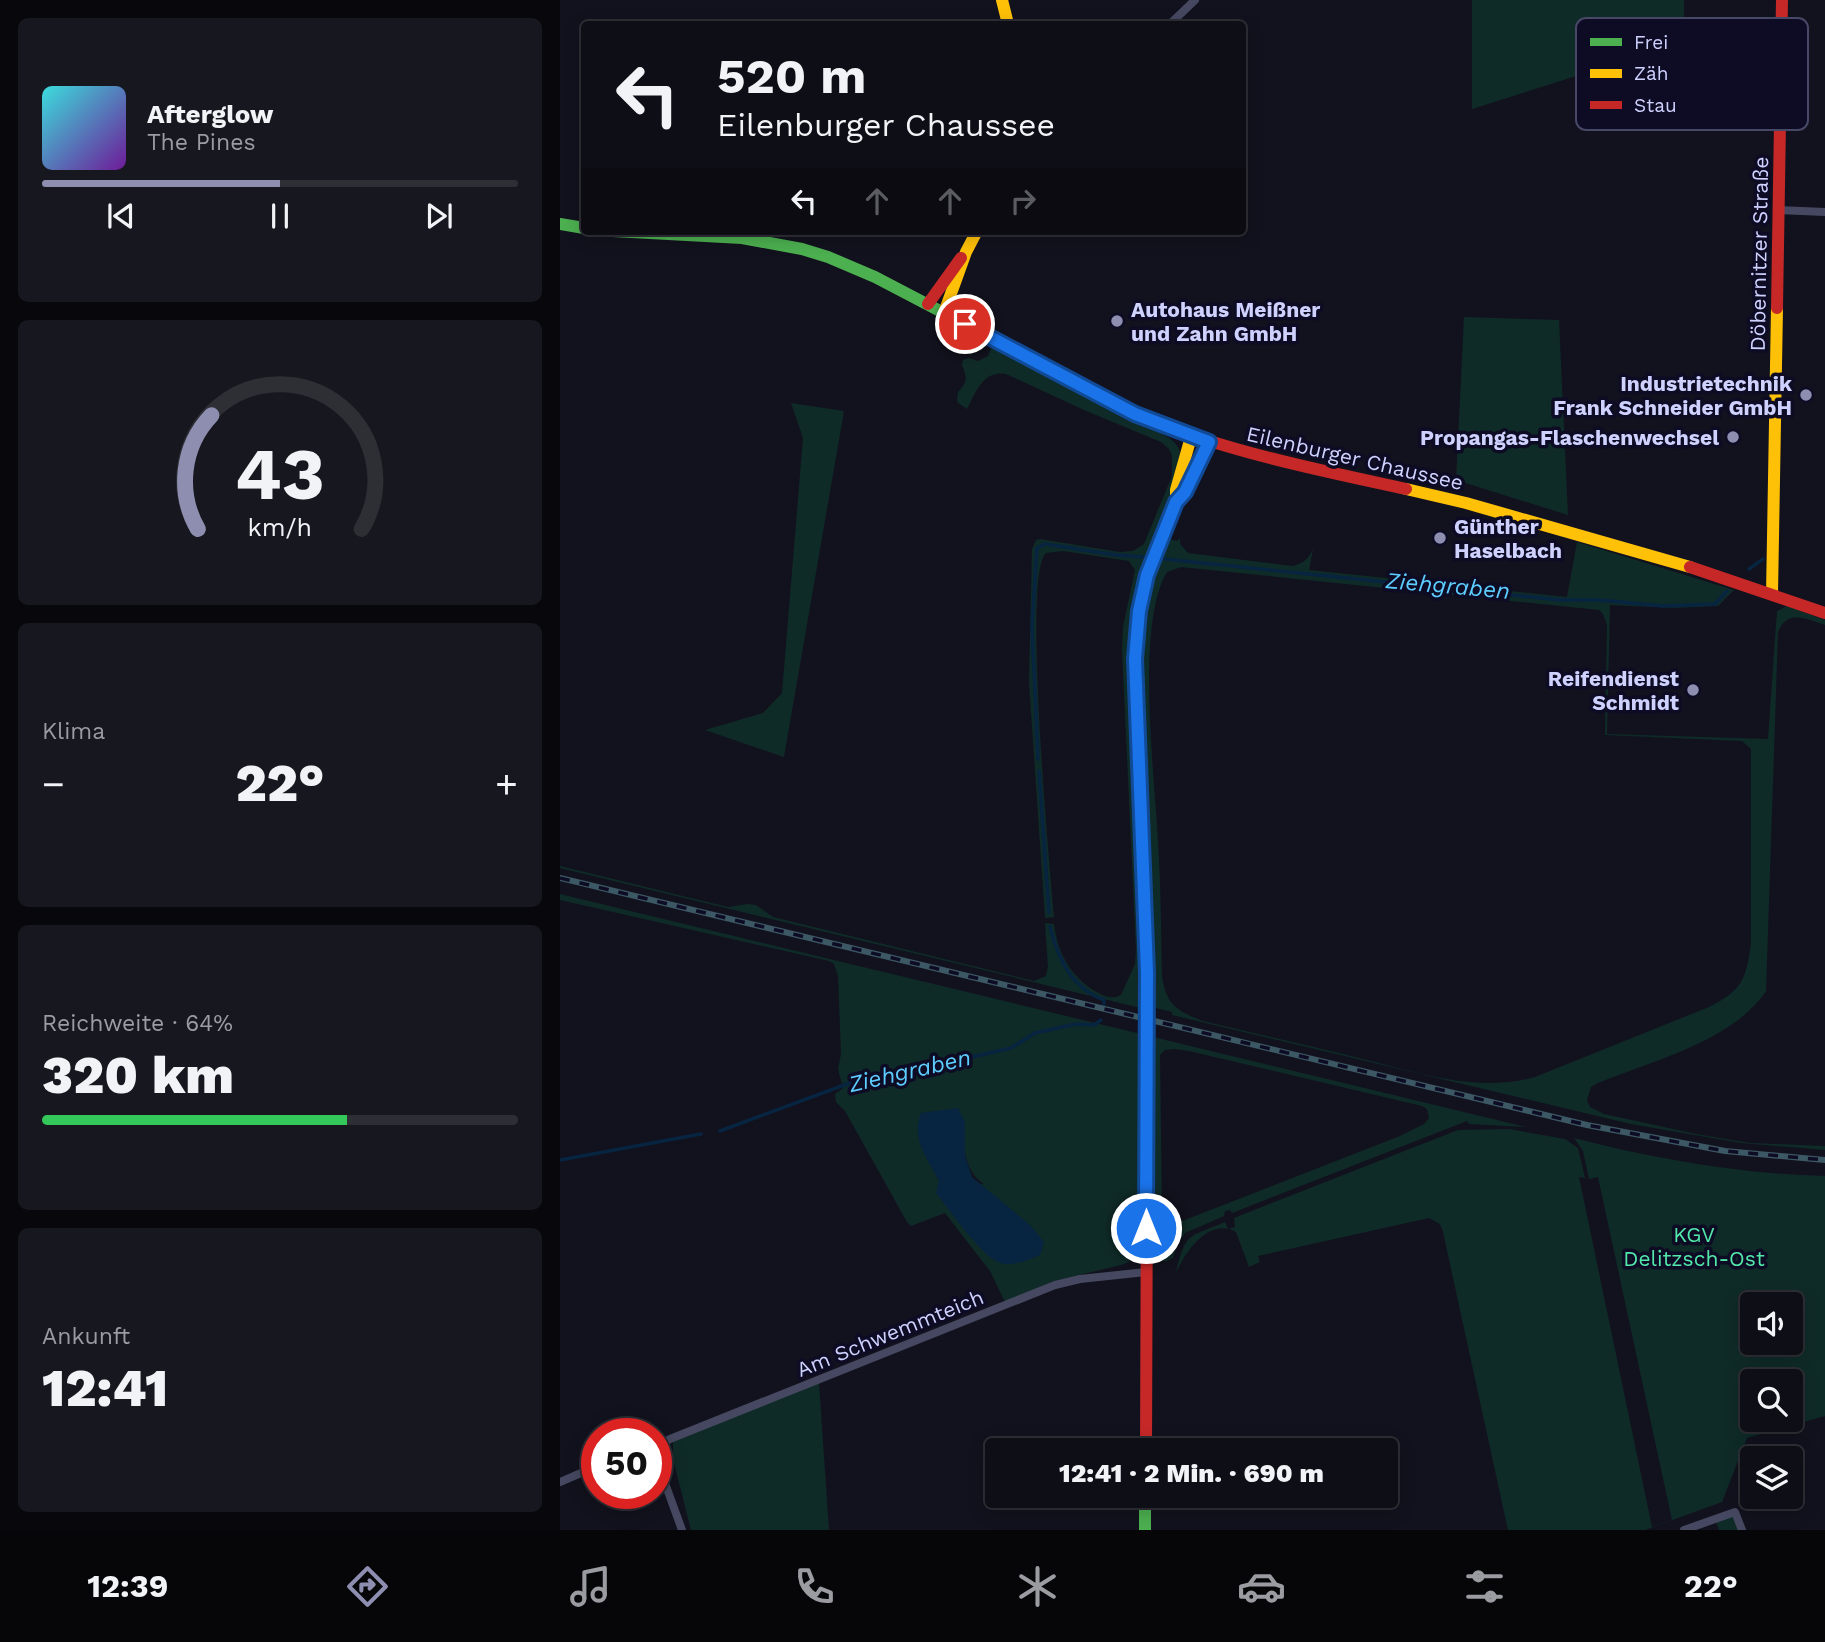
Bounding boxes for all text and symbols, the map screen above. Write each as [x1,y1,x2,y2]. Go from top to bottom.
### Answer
legend [1576,18,1808,130]
text: Frei [1634,31,1668,54]
text: 520 m [717,47,866,105]
icon: left [602,49,693,140]
text: Zäh [1634,62,1669,85]
text: Stau [1634,94,1677,117]
text: Afterglow [147,99,273,129]
text: Eilenburger Chaussee [717,106,1055,144]
text: The Pines [147,129,256,156]
street label: Döbernitzer Straße [1745,156,1773,352]
icon: left [785,182,823,220]
icon: ahead [858,182,896,220]
icon: ahead [931,182,969,220]
icon: right [1004,182,1042,220]
icon: previous [102,197,140,235]
icon: pause [261,197,299,235]
icon: next [420,197,458,235]
pin [935,294,995,354]
place label: Autohaus Meißner und Zahn GmbH [1131,297,1320,346]
icon: arrive [946,305,984,343]
marker: Autohaus Meißner und Zahn GmbH [1109,313,1125,329]
place label: Industrietechnik Frank Schneider GmbH [1553,371,1793,420]
marker: Industrietechnik Frank Schneider GmbH [1798,387,1814,403]
street label: Eilenburger Chaussee [1244,421,1466,495]
place label: Propangas-Flaschenwechsel [1420,425,1719,450]
marker: Propangas-Flaschenwechsel [1725,429,1741,445]
text: 43 [235,431,325,517]
text: km/h [248,512,312,541]
place label: Günther Haselbach [1454,514,1562,563]
marker: Günther Haselbach [1432,530,1448,546]
water label: Ziehgraben [1384,567,1511,605]
place label: Reifendienst Schmidt [1548,666,1679,715]
marker: Reifendienst Schmidt [1685,682,1701,698]
text: Klima [42,718,105,745]
text: 22° [236,753,324,814]
text: − [42,762,65,806]
text: + [495,762,518,806]
text: Reichweite · 64% [42,1010,233,1037]
water label: Ziehgraben [845,1044,974,1098]
text: 320 km [42,1045,234,1106]
position arrow [1109,1191,1183,1265]
park label: KGV Delitzsch-Ost [1623,1222,1765,1271]
street label: Am Schwemmteich [793,1284,987,1382]
map controls [1740,1292,1803,1509]
button: sound [1740,1292,1803,1355]
text: Ankunft [42,1323,130,1350]
text: 12:41 [42,1358,168,1419]
button: search [1740,1369,1803,1432]
speed limit sign: 50 [581,1418,672,1509]
button: layers [1740,1446,1803,1509]
text: 12:41 · 2 Min. · 690 m [1059,1458,1324,1488]
icon: directions [343,1562,392,1611]
icon: music [566,1562,615,1611]
icon: phone [790,1562,839,1611]
icon: climate [1013,1562,1062,1611]
icon: car [1237,1562,1286,1611]
icon: filters [1460,1562,1509,1611]
text: 12:39 [87,1567,168,1605]
text: 22° [1684,1567,1738,1605]

